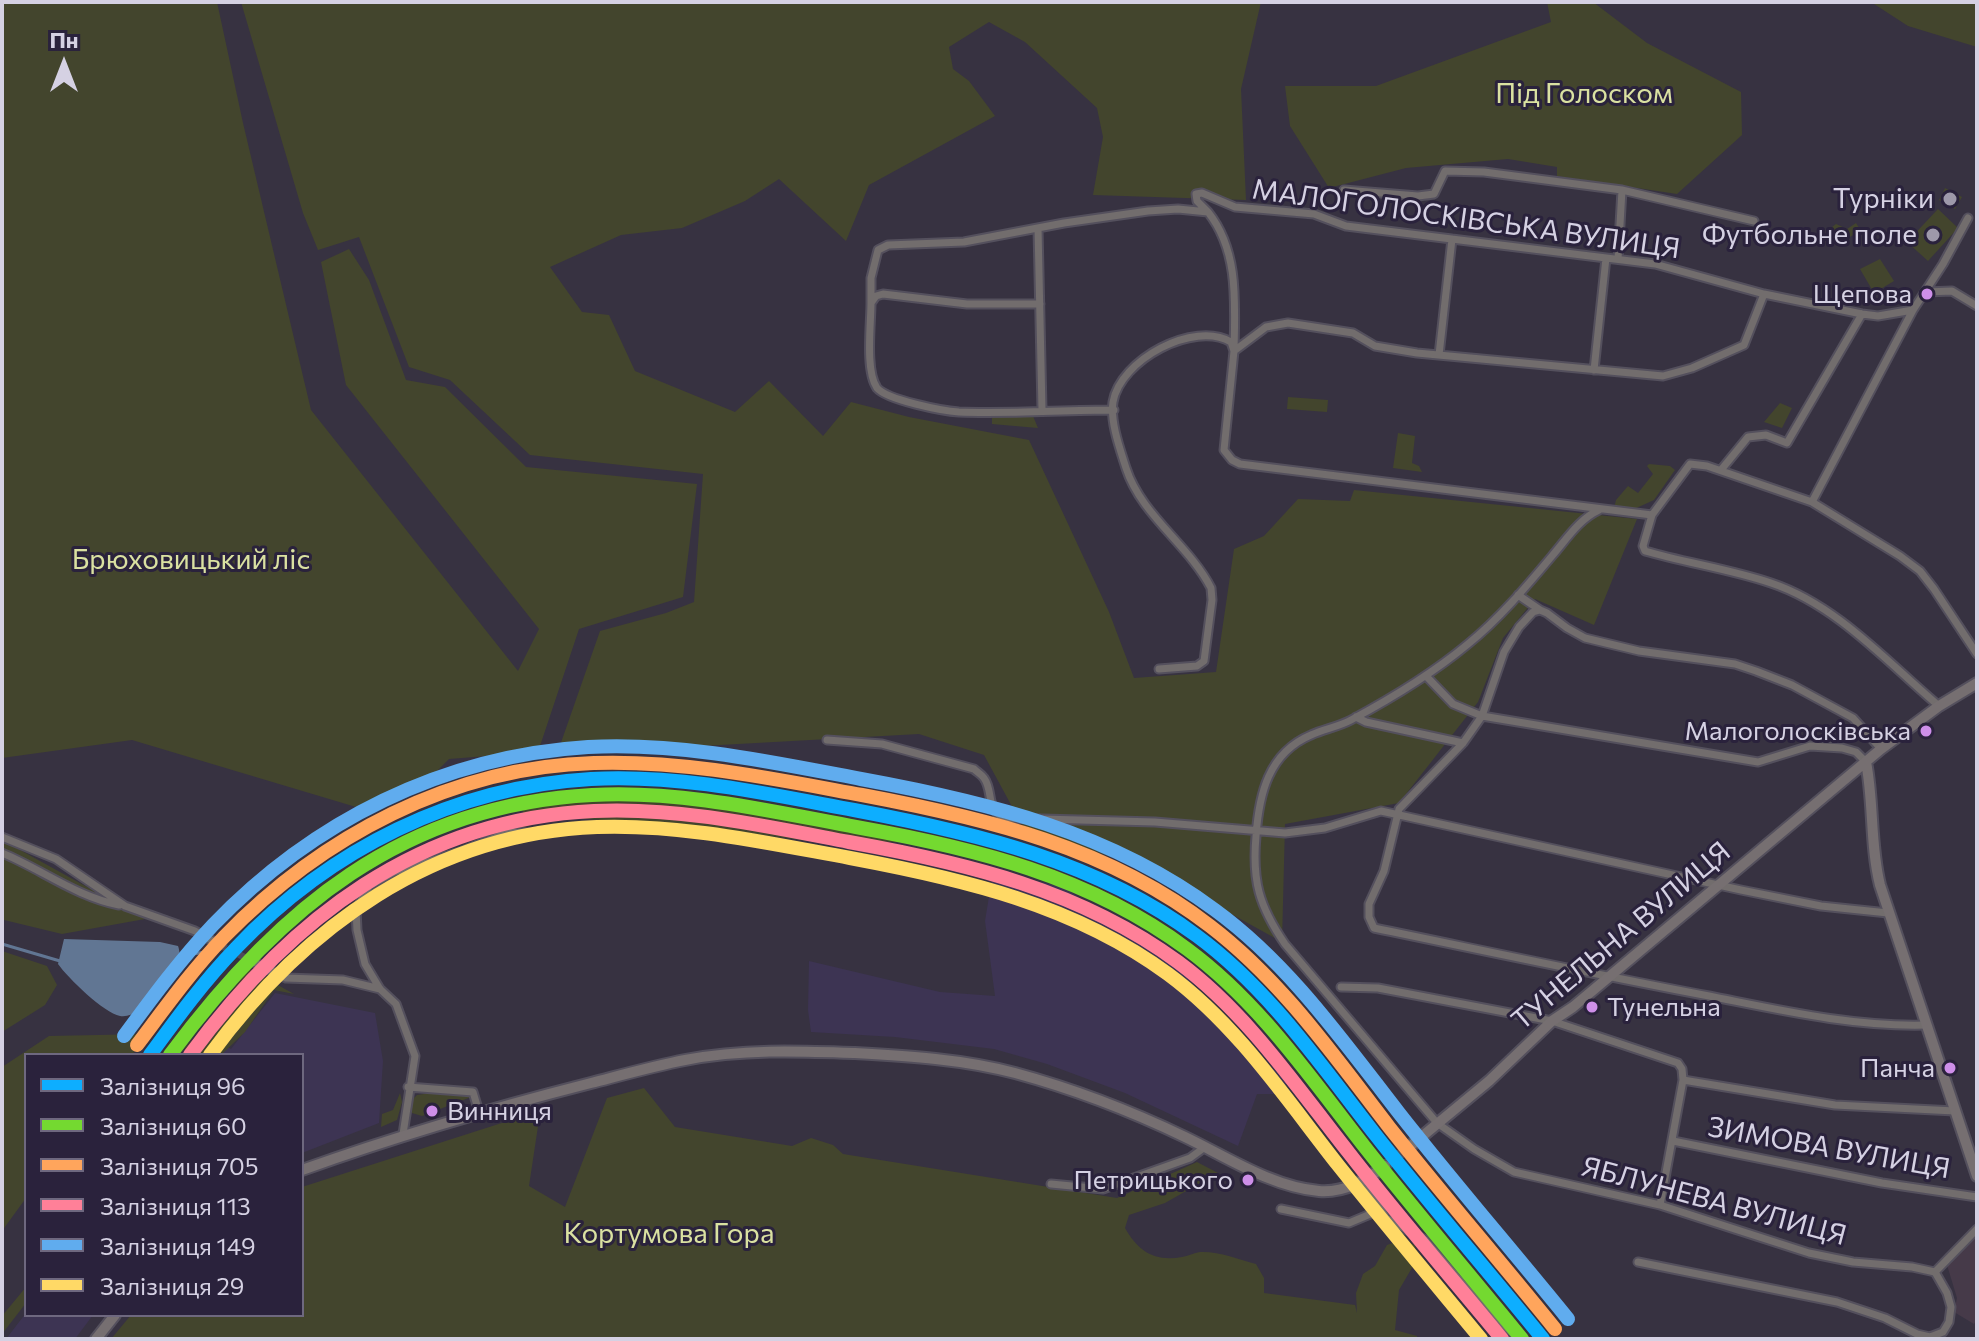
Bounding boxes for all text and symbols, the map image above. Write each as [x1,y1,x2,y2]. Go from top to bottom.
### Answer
north arrow [24,24,104,104]
text: Пн [49,26,79,53]
park label: Під Голоском [1495,77,1673,111]
street label: МАЛОГОЛОСКІВСЬКА ВУЛИЦЯ [1250,172,1682,266]
place label: Турніки [1833,182,1934,216]
marker: Турніки [1941,190,1959,208]
place label: Футбольне поле [1702,218,1917,252]
marker: Футбольне поле [1924,226,1942,244]
place label: Щепова [1813,278,1912,310]
marker: Щепова [1919,286,1935,302]
park label: Брюховицький ліс [72,543,310,577]
place label: Малоголосківська [1684,715,1911,747]
marker: Малоголосківська [1918,723,1934,739]
street label: ТУНЕЛЬНА ВУЛИЦЯ [1505,835,1737,1037]
place label: Тунельна [1607,991,1721,1023]
marker: Тунельна [1584,999,1600,1015]
place label: Панча [1860,1052,1935,1084]
legend [24,1053,304,1317]
marker: Панча [1942,1060,1958,1076]
text: Залізниця 96 [100,1071,246,1100]
place label: Винниця [447,1095,552,1127]
marker: Винниця [424,1103,440,1119]
street label: ЗИМОВА ВУЛИЦЯ [1705,1110,1953,1186]
text: Залізниця 60 [100,1111,247,1140]
street label: ЯБЛУНЕВА ВУЛИЦЯ [1578,1149,1850,1253]
text: Залізниця 705 [100,1151,258,1180]
place label: Петрицького [1073,1164,1233,1196]
marker: Петрицького [1240,1172,1256,1188]
text: Залізниця 113 [100,1191,251,1220]
park label: Кортумова Гора [564,1217,774,1251]
text: Залізниця 149 [100,1231,256,1260]
text: Залізниця 29 [100,1271,244,1300]

